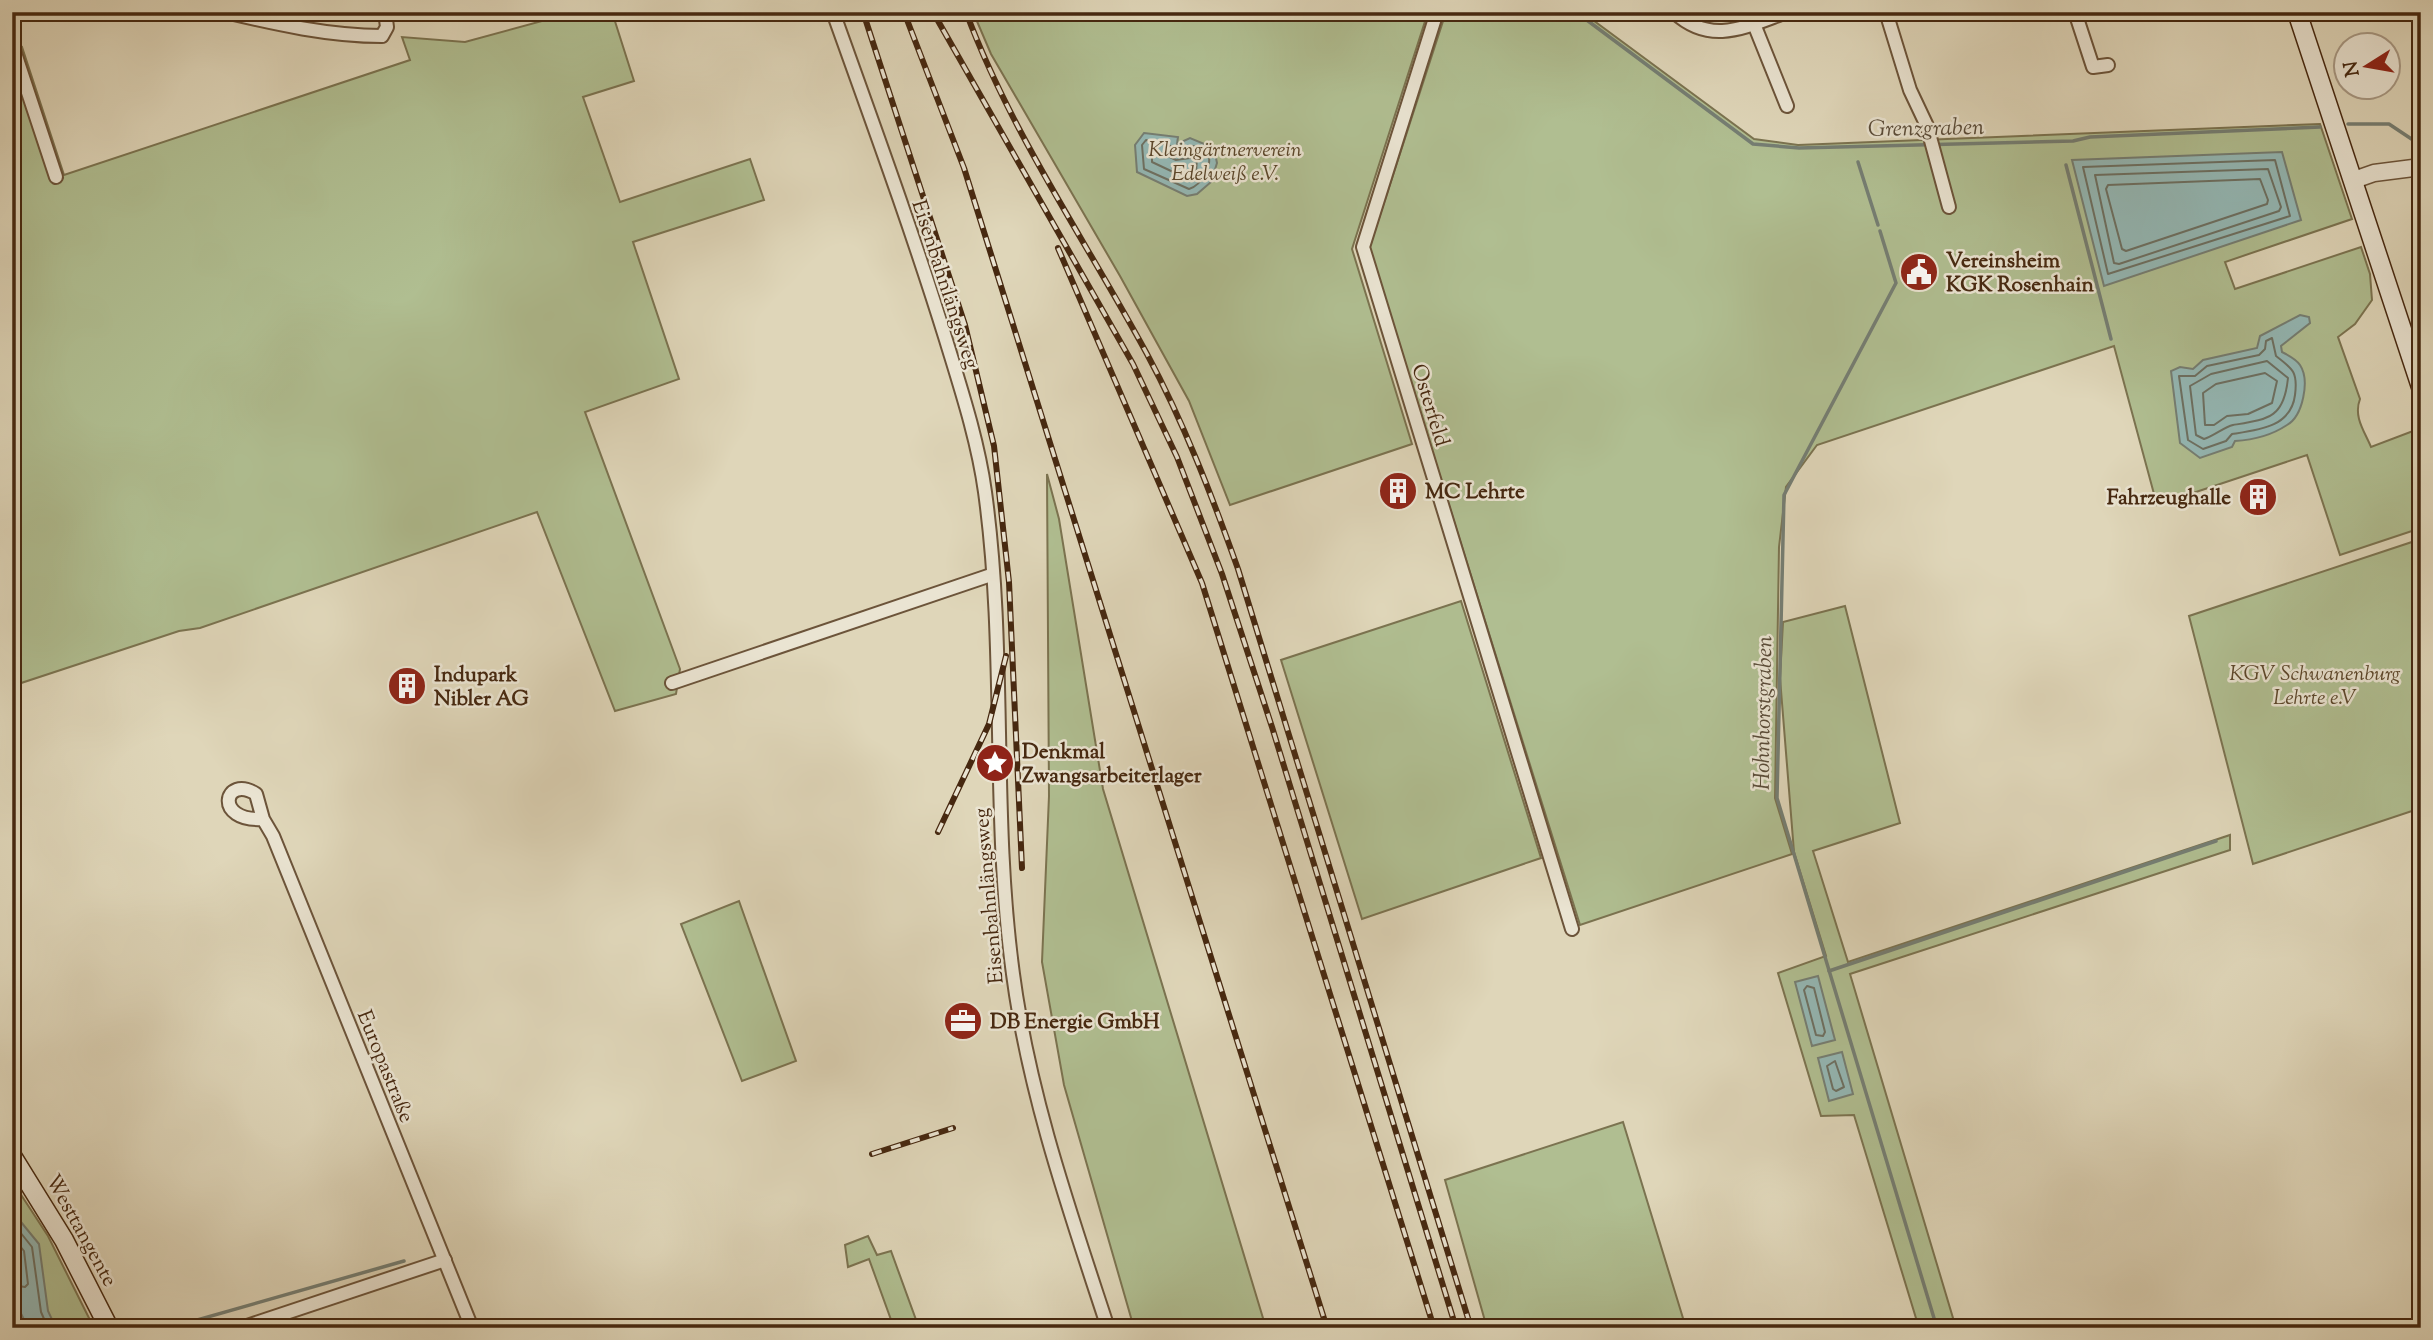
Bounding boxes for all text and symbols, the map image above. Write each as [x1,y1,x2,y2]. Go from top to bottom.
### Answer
north arrow [2332,32,2402,102]
text: N [2338,59,2367,79]
water label: Grenzgraben [1868,112,1984,147]
park label: Kleingärtnerverein Edelweiß e.V. [1148,136,1302,190]
street label: Eisenbahnlängsweg [903,196,986,373]
place label: Vereinsheim KGK Rosenhain [1946,247,2095,301]
public building icon: Vereinsheim KGK Rosenhain [1898,251,1940,293]
street label: Osterfeld [1402,361,1456,451]
building icon: MC Lehrte [1377,470,1419,512]
building icon: Fahrzeughalle [2237,476,2279,518]
place label: MC Lehrte [1425,478,1525,508]
place label: Fahrzeughalle [2107,484,2231,514]
water label: Hohnhorstgraben [1747,636,1782,790]
park label: KGV Schwanenburg Lehrte e.V [2229,660,2401,714]
place label: Indupark Nibler AG [434,661,529,715]
building icon: Indupark Nibler AG [386,665,428,707]
place label: Denkmal Zwangsarbeiterlager [1022,738,1202,792]
place icon: Denkmal Zwangsarbeiterlager [974,742,1016,784]
street label: Eisenbahnlängsweg [967,807,1013,985]
office icon: DB Energie GmbH [942,1000,984,1042]
street label: Europastraße [348,1006,420,1128]
place label: DB Energie GmbH [990,1008,1160,1038]
street label: Westtangente [37,1169,124,1293]

